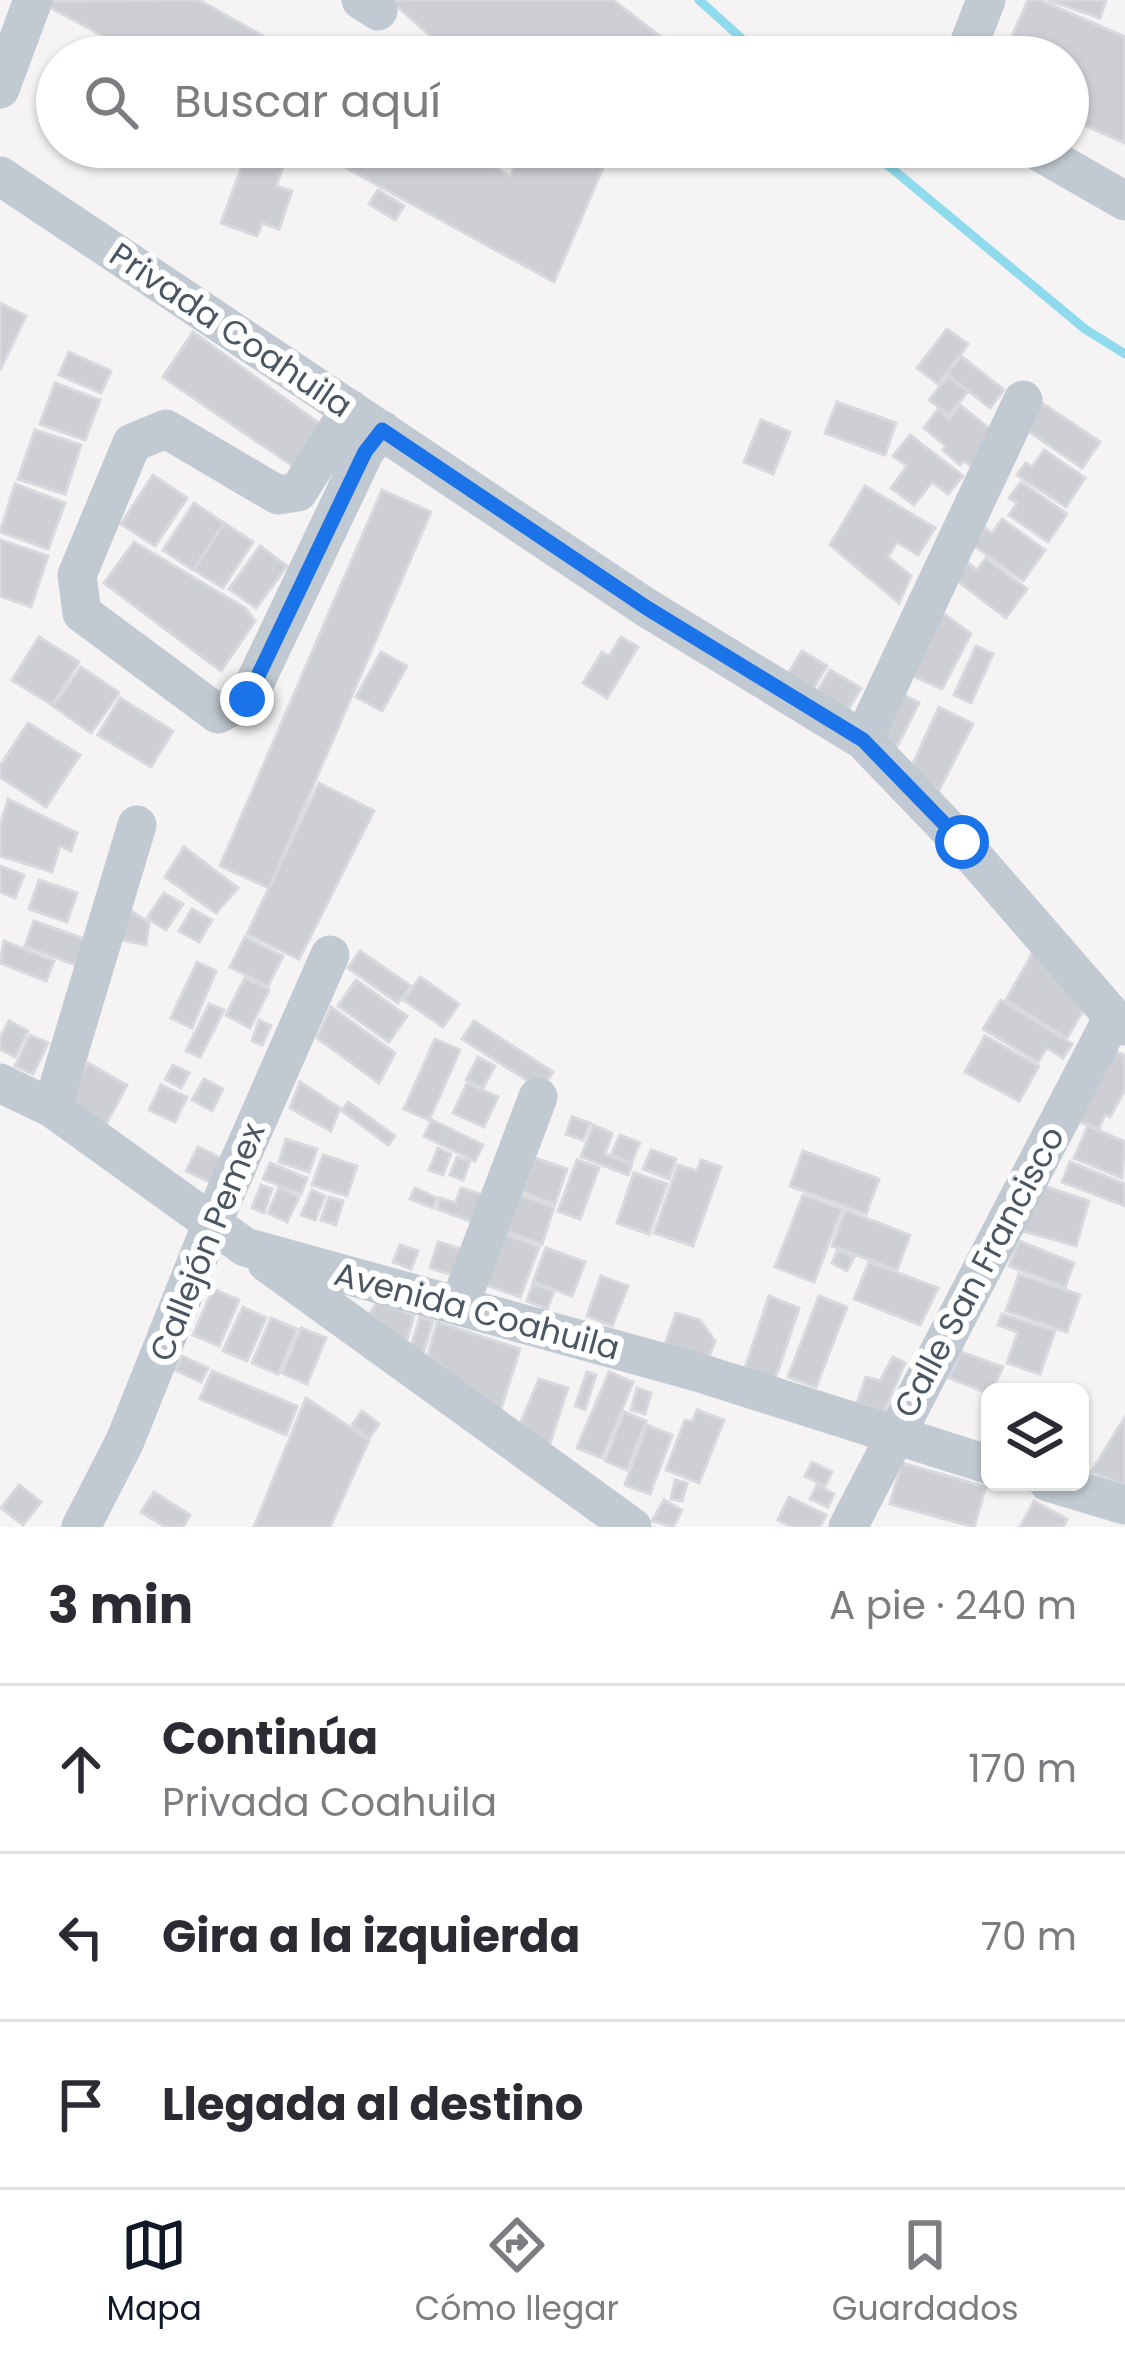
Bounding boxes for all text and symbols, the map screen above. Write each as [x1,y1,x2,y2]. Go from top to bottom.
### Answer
search box [36,36,1089,168]
icon: search [78,69,144,135]
text: Buscar aquí [174,70,441,133]
street label: Privada Coahuila [100,231,362,429]
route end [220,672,274,726]
route start [935,815,989,869]
street label: Callejón Pemex [138,1115,276,1368]
street label: Calle San Francisco [882,1118,1076,1426]
street label: Avenida Coahuila [329,1250,625,1372]
map controls [981,1383,1089,1491]
button: layers [981,1383,1089,1491]
text: 3 min [48,1569,193,1641]
text: A pie · 240 m [829,1578,1077,1633]
text: Continúa [162,1707,378,1770]
icon: ahead [48,1736,114,1802]
text: 170 m [968,1741,1077,1796]
text: Privada Coahuila [162,1775,497,1830]
icon: left [48,1904,114,1970]
text: Gira a la izquierda [162,1905,580,1968]
text: 70 m [981,1909,1077,1964]
icon: arrive [48,2072,114,2138]
text: Llegada al destino [162,2073,584,2136]
tab: Mapa [106,2212,202,2334]
tab: Cómo llegar [415,2212,619,2334]
tab: Guardados [832,2212,1019,2334]

